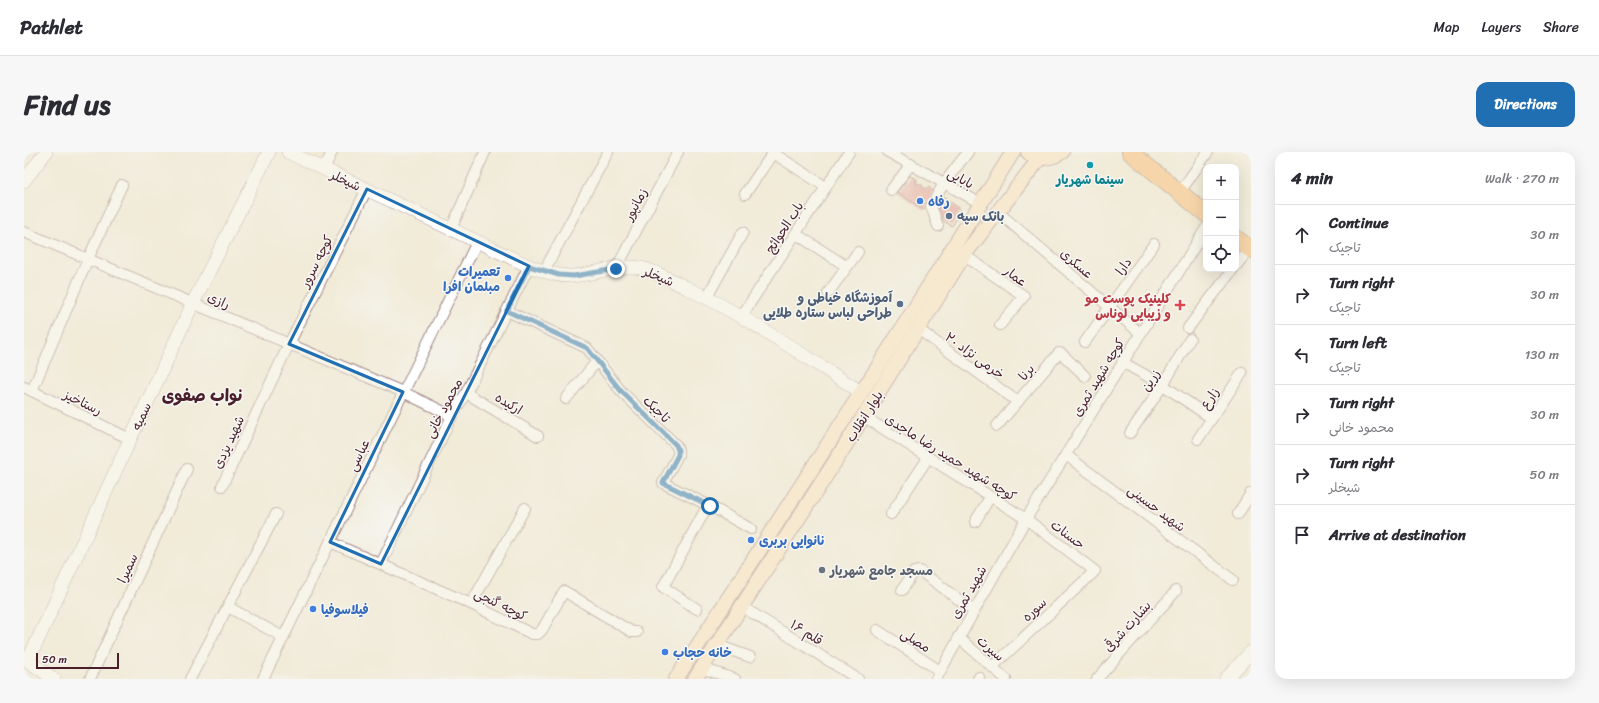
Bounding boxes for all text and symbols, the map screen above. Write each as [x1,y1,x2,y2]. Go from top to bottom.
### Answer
text: Pathlet [20,11,83,44]
text: Map [1434,15,1459,40]
text: Layers [1481,15,1521,40]
text: Share [1543,15,1579,40]
text: Find us [24,80,111,129]
button: Directions [1476,82,1575,127]
marker: سینما شهریار [1085,160,1095,170]
street label: بابایی [943,162,978,195]
street label: شیخلر [326,163,365,198]
text: 4 min [1291,163,1333,193]
map controls [1203,164,1239,272]
button: + [1203,164,1239,200]
text: Walk · 270 m [1485,167,1559,190]
place label: سینما شهریار [1055,168,1124,191]
street label: زمانپور [617,184,654,226]
place label: رفاه [928,190,950,213]
marker: رفاه [915,196,925,206]
street label: باب الحوائج [759,197,810,258]
button: − [1203,200,1239,236]
place label: بانک سپه [957,205,1004,228]
text: Continue [1329,210,1389,236]
marker: بانک سپه [944,211,954,221]
text: 30 m [1530,223,1559,246]
icon: ahead [1291,224,1313,246]
street label: کوچه سرور [293,230,340,292]
button: locate [1203,236,1239,272]
text: تاجیک [1329,236,1361,259]
street label: عسکری [1055,242,1098,284]
street label: دارا [1109,252,1138,280]
street label: عمار [998,259,1033,293]
place label: تعمیرات مبلمان افرا [443,260,501,298]
route end [607,260,625,278]
street label: شیخلر [639,260,678,293]
text: Turn right [1329,270,1394,296]
marker: تعمیرات مبلمان افرا [503,273,513,283]
text: 30 m [1530,283,1559,306]
icon: right [1291,284,1313,306]
street label: رازی [204,285,234,316]
place label: آموزشگاه خیاطی و طراحی لباس ستاره طلایی [763,286,893,324]
place label: کلینیک پوست مو و زیبایی لوناس [1084,287,1171,325]
text: تاجیک [1329,296,1361,319]
marker: آموزشگاه خیاطی و طراحی لباس ستاره طلایی [895,299,905,309]
marker: کلینیک پوست مو و زیبایی لوناس [1174,299,1186,311]
street label: خرمی نژاد ۲۰ [940,326,1010,385]
text: Turn left [1329,330,1387,356]
street label: کوچه شهید ثمری [1066,333,1131,421]
text: 130 m [1525,343,1559,366]
icon: left [1291,344,1313,366]
text: تاجیک [1329,356,1361,379]
street label: برنا [1012,359,1040,386]
street label: زرین [1134,364,1166,396]
street label: محمود خانی [418,374,469,442]
district label: نواب صفوی [162,380,242,410]
street label: زارع [1194,382,1225,414]
street label: رستاخیز [59,383,106,422]
street label: ارکیده [490,386,527,421]
street label: بلوار انقلاب [839,386,889,447]
street label: تاجیک [637,390,676,429]
text: Turn right [1329,390,1394,416]
street label: سمیه [125,398,158,434]
text: 30 m [1530,403,1559,426]
icon: right [1291,404,1313,426]
street label: کوچه شهید حمید رضا ماجدی [880,407,1022,508]
street label: شهید یزدی [206,412,251,473]
text: محمود خانی [1329,416,1394,439]
street label: عباسی [341,435,376,475]
text: Turn right [1329,450,1394,476]
text: 50 m [1529,463,1559,486]
icon: right [1291,464,1313,486]
text: شیخلر [1329,476,1360,499]
street label: شهید حسینی [1123,479,1191,538]
route start [701,497,719,515]
street label: حسنات [1046,514,1090,555]
text: Arrive at destination [1329,522,1466,548]
icon: arrive [1291,524,1313,546]
place label: نانوایی بربری [759,529,825,552]
marker: نانوایی بربری [746,535,756,545]
street label: سمیرا [111,549,144,587]
place label: مسجد جامع شهریار [829,559,933,582]
street label: شهید ثمری [944,561,993,623]
marker: مسجد جامع شهریار [817,565,827,575]
street label: کوچه گنجی [470,582,532,627]
street label: سوره [1016,591,1052,627]
street label: بشارت شرقی [1098,595,1157,658]
place label: فیلاسوفیا [321,598,369,621]
marker: فیلاسوفیا [308,604,318,614]
street label: قلم ۱۶ [786,613,828,652]
street label: مصلی [896,622,935,659]
street label: سیرت [972,630,1010,667]
place label: خانه حجاب [673,641,732,664]
marker: خانه حجاب [660,647,670,657]
text: 50 m [42,650,67,669]
scale bar [36,651,119,670]

